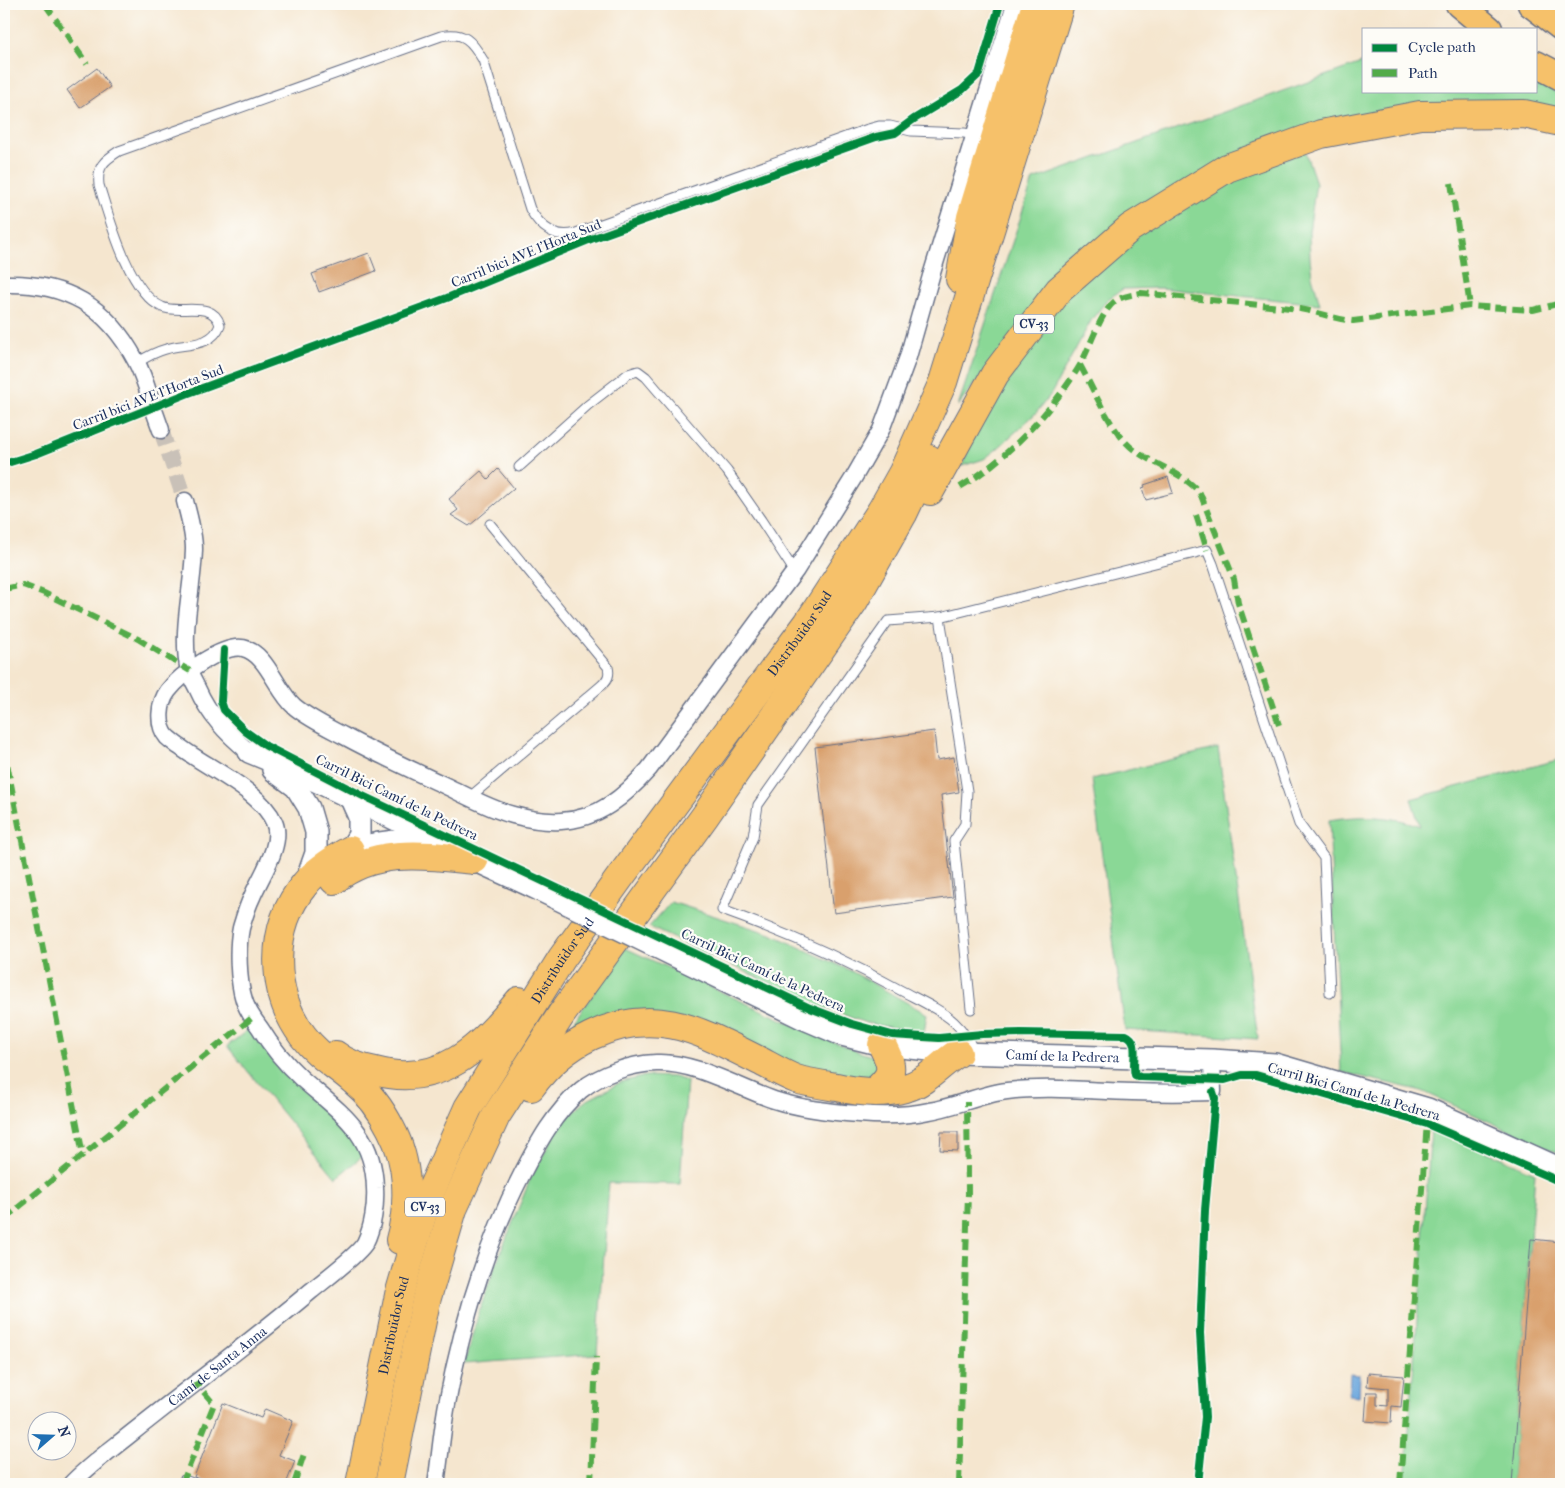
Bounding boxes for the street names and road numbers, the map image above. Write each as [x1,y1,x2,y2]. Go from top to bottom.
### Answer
street label: Carril bici AVE l'Horta Sud [449,215,604,291]
road number: CV-33 [1014,314,1054,334]
street label: Carril bici AVE l'Horta Sud [70,361,226,434]
street label: Distribuïdor Sud [764,587,836,680]
street label: Carril Bici Camí de la Pedrera [313,751,481,845]
street label: Distribuïdor Sud [528,914,598,1007]
street label: Carril Bici Camí de la Pedrera [678,925,848,1016]
street label: Camí de la Pedrera [1005,1046,1120,1066]
street label: Carril Bici Camí de la Pedrera [1266,1059,1443,1124]
road number: CV-33 [405,1198,445,1216]
street label: Distribuïdor Sud [375,1274,413,1376]
street label: Camí de Santa Anna [165,1322,271,1410]

